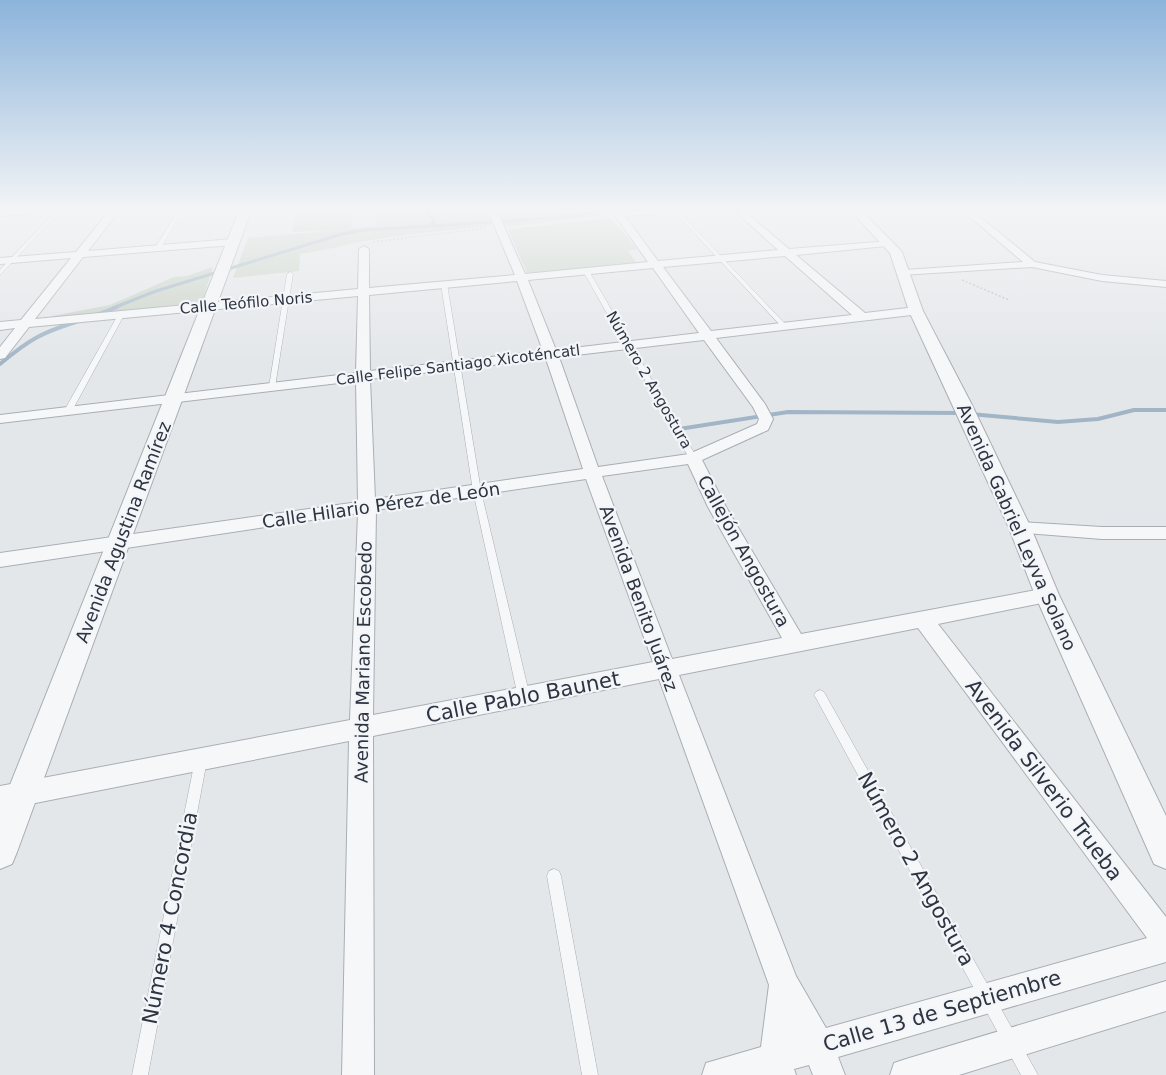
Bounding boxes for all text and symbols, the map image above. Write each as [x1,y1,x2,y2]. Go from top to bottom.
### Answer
street label: Calle Teófilo Noris [179,288,313,318]
street label: Número 2 Angostura [602,308,696,452]
street label: Calle Felipe Santiago Xicoténcatl [335,341,581,389]
street label: Avenida Gabriel Leyva Solano [953,400,1081,654]
street label: Avenida Agustina Ramírez [71,418,175,646]
street label: Callejón Angostura [694,471,794,631]
street label: Calle Hilario Pérez de León [261,478,501,532]
street label: Avenida Benito Juárez [596,502,682,694]
street label: Avenida Mariano Escobedo [350,541,376,783]
street label: Calle Pablo Baunet [424,666,622,728]
street label: Avenida Silverio Trueba [960,675,1128,885]
street label: Número 2 Angostura [853,768,979,970]
street label: Número 4 Concordia [138,810,202,1026]
street label: Calle 13 de Septiembre [820,965,1064,1057]

